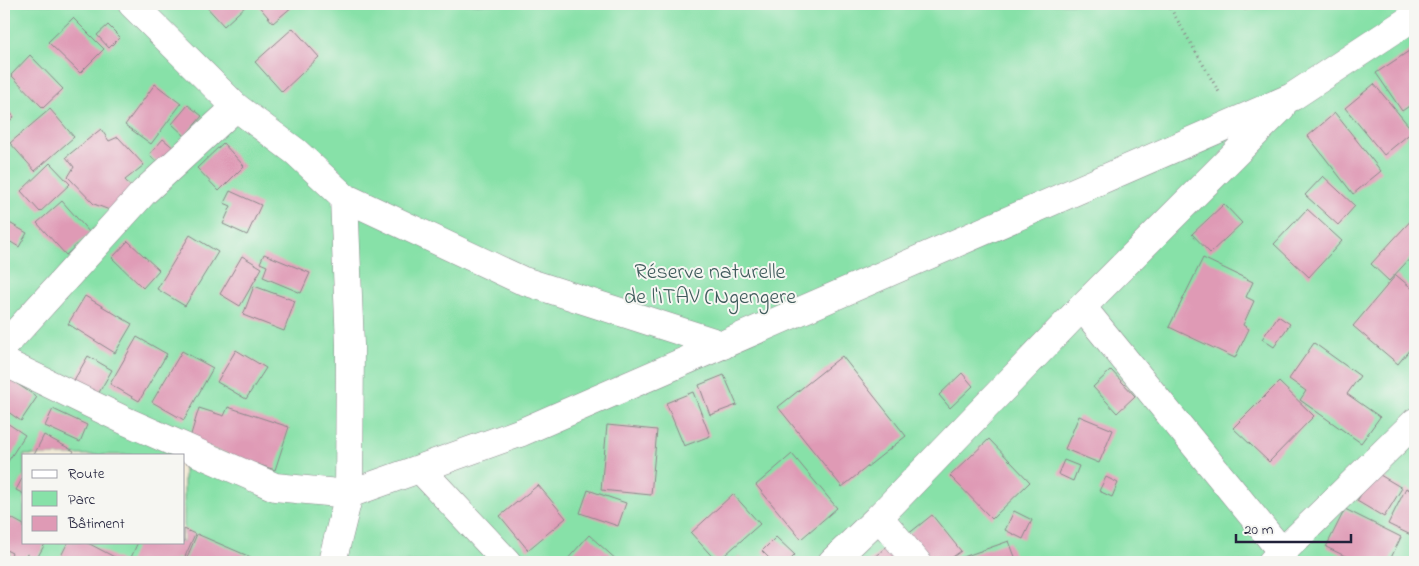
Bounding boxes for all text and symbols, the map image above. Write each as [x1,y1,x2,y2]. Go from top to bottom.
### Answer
park label: Réserve naturelle de l'ITAV (Ngengere [624,257,796,315]
legend [22,454,185,544]
text: Route [68,463,105,485]
text: Parc [68,489,96,511]
scale bar [1236,511,1352,543]
text: Bâtiment [67,513,125,535]
text: 20 m [1244,519,1274,541]

